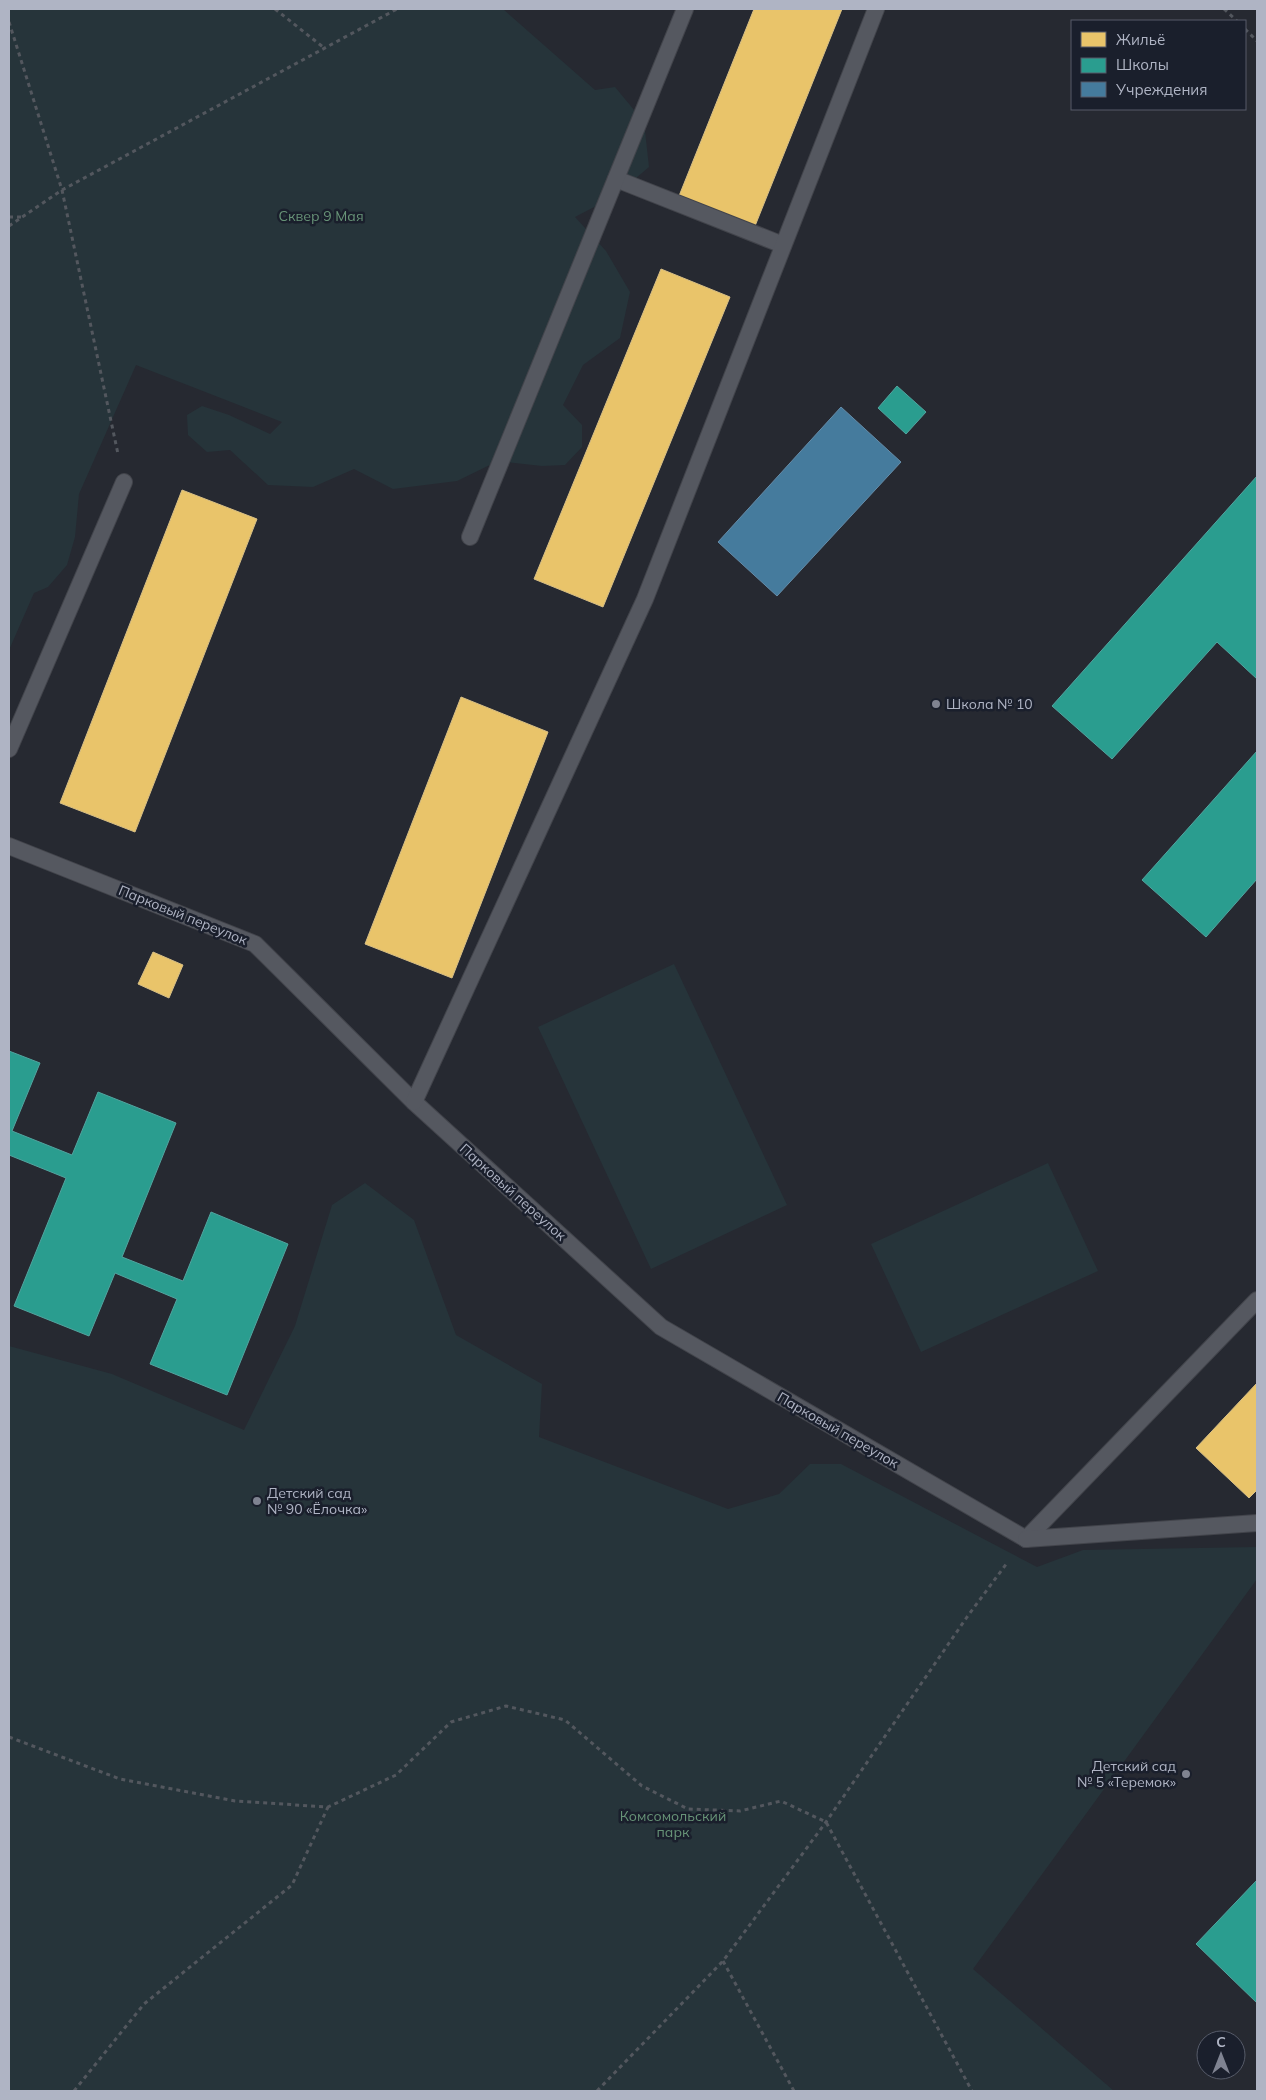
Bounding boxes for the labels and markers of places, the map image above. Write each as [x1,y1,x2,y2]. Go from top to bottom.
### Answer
place label: Школа № 10 [946,695,1033,713]
marker: Школа № 10 [930,698,942,710]
place label: Детский сад № 90 «Ёлочка» [267,1484,367,1518]
marker: Детский сад № 90 «Ёлочка» [251,1495,263,1507]
place label: Детский сад № 5 «Теремок» [1077,1757,1176,1791]
marker: Детский сад № 5 «Теремок» [1180,1768,1192,1780]

